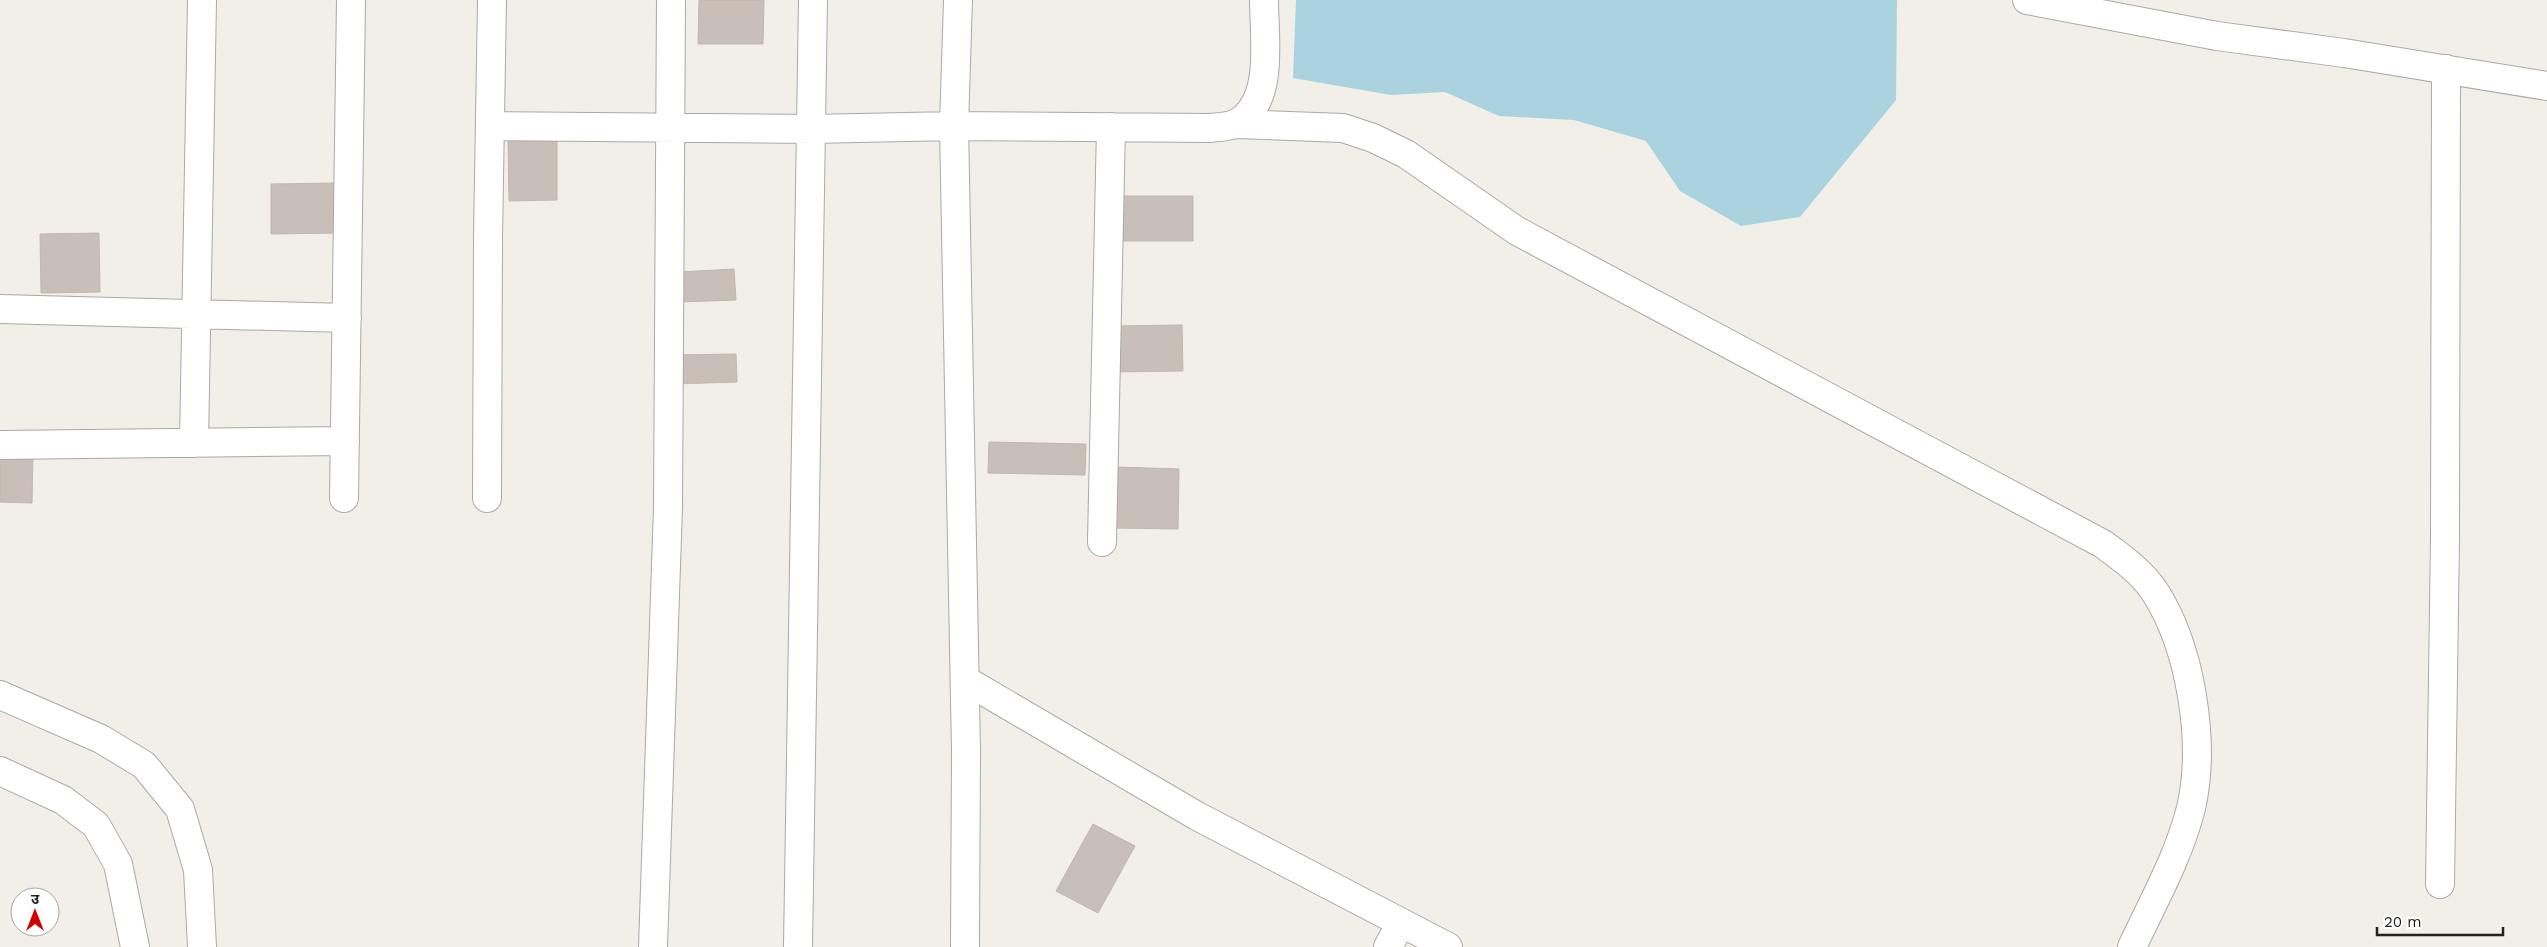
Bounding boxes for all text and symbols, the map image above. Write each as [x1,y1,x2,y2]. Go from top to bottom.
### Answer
north arrow [10,887,60,937]
text: उ [31,891,40,907]
scale bar [2377,904,2503,936]
text: 20 m [2384,913,2422,931]

